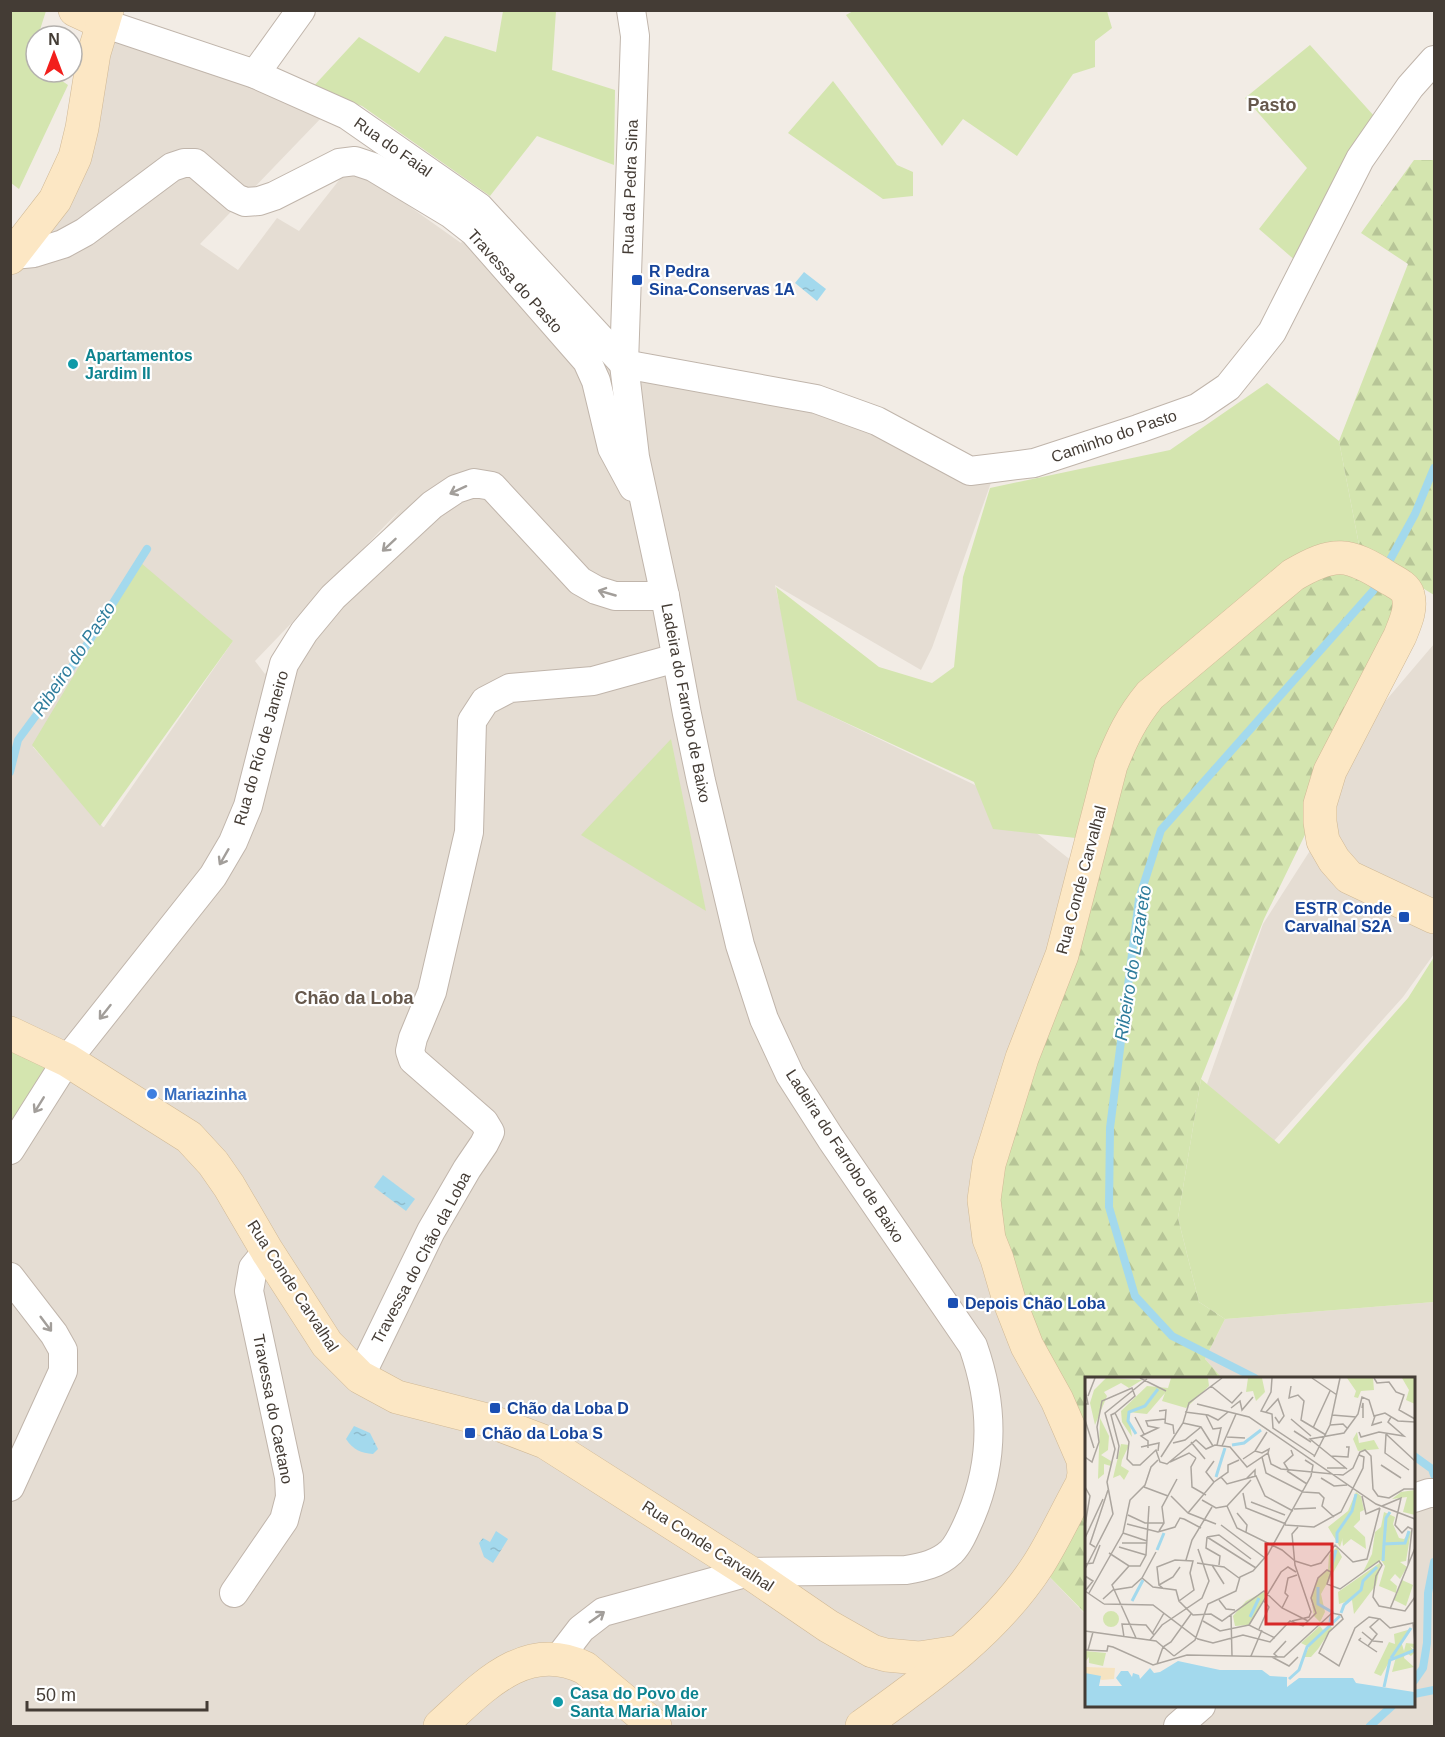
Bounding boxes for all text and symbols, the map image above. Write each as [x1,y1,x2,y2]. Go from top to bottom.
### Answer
north arrow [24,24,84,84]
text: N [48,31,60,48]
district label: Pasto [1247,95,1297,115]
street label: Rua do Faial [351,114,435,180]
street label: Rua da Pedra Sina [619,119,641,255]
street label: Travessa do Pasto [464,226,566,336]
place label: R Pedra Sina-Conservas 1A [649,263,795,298]
marker: R Pedra Sina-Conservas 1A [630,273,644,287]
place label: Apartamentos Jardim II [85,347,193,382]
marker: Apartamentos Jardim II [66,357,80,371]
street label: Caminho do Pasto [1049,407,1179,465]
one-way arrow [449,484,467,496]
one-way arrow [382,538,397,552]
one-way arrow [598,587,617,599]
water label: Ribeiro do Pasto [29,598,119,720]
street label: Ladeira do Farrobo de Baixo [658,602,714,804]
street label: Rua do Río de Janeiro [231,669,291,827]
street label: Rua Conde Carvalhal [1053,804,1109,956]
one-way arrow [218,848,230,865]
water label: Ribeiro do Lazareto [1111,884,1155,1042]
place label: ESTR Conde Carvalhal S2A [1284,900,1392,935]
marker: ESTR Conde Carvalhal S2A [1397,910,1411,924]
district label: Chão da Loba [294,988,414,1008]
one-way arrow [99,1003,112,1019]
street label: Ladeira do Farrobo de Baixo [783,1066,907,1246]
place label: Mariazinha [164,1086,247,1103]
marker: Mariazinha [145,1087,159,1101]
one-way arrow [32,1096,45,1113]
street label: Travessa do Chão da Loba [368,1169,474,1347]
street label: Rua Conde Carvalhal [244,1217,342,1355]
place label: Depois Chão Loba [965,1295,1106,1312]
marker: Depois Chão Loba [946,1296,960,1310]
one-way arrow [39,1316,52,1332]
street label: Travessa do Caetano [250,1333,296,1486]
inset map [1085,1377,1415,1707]
place label: Chão da Loba D [507,1400,629,1417]
marker: Chão da Loba D [488,1401,502,1415]
place label: Chão da Loba S [482,1425,603,1442]
marker: Chão da Loba S [463,1426,477,1440]
street label: Rua Conde Carvalhal [639,1497,777,1595]
one-way arrow [589,1611,605,1623]
scale bar [27,1674,207,1712]
text: 50 m [36,1685,76,1705]
place label: Casa do Povo de Santa Maria Maior [570,1685,707,1720]
marker: Casa do Povo de Santa Maria Maior [551,1695,565,1709]

